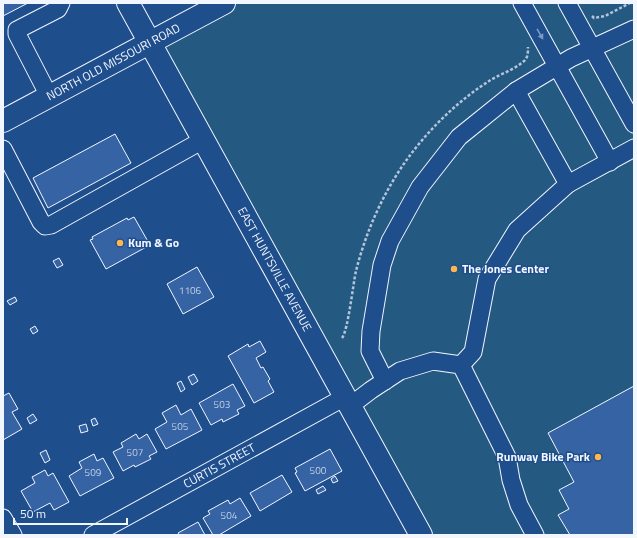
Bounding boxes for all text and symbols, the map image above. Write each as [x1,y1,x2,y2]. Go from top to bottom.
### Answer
street label: NORTH OLD MISSOURI ROAD [43,18,184,105]
one-way arrow [537,29,544,40]
street label: EAST HUNTSVILLE AVENUE [233,203,317,335]
place label: Kum & Go [128,233,179,252]
marker: Kum & Go [115,238,125,248]
place label: The Jones Center [462,259,549,278]
marker: The Jones Center [449,264,459,274]
house number: 1106 [179,283,202,298]
house number: 503 [214,397,230,412]
house number: 505 [172,419,189,434]
street label: CURTIS STREET [180,438,259,493]
house number: 507 [127,445,143,460]
place label: Runway Bike Park [496,447,591,466]
marker: Runway Bike Park [593,452,603,462]
house number: 500 [310,463,327,478]
house number: 509 [85,465,102,480]
scale bar [14,500,127,526]
text: 50 m [20,504,46,523]
house number: 504 [221,508,238,523]

